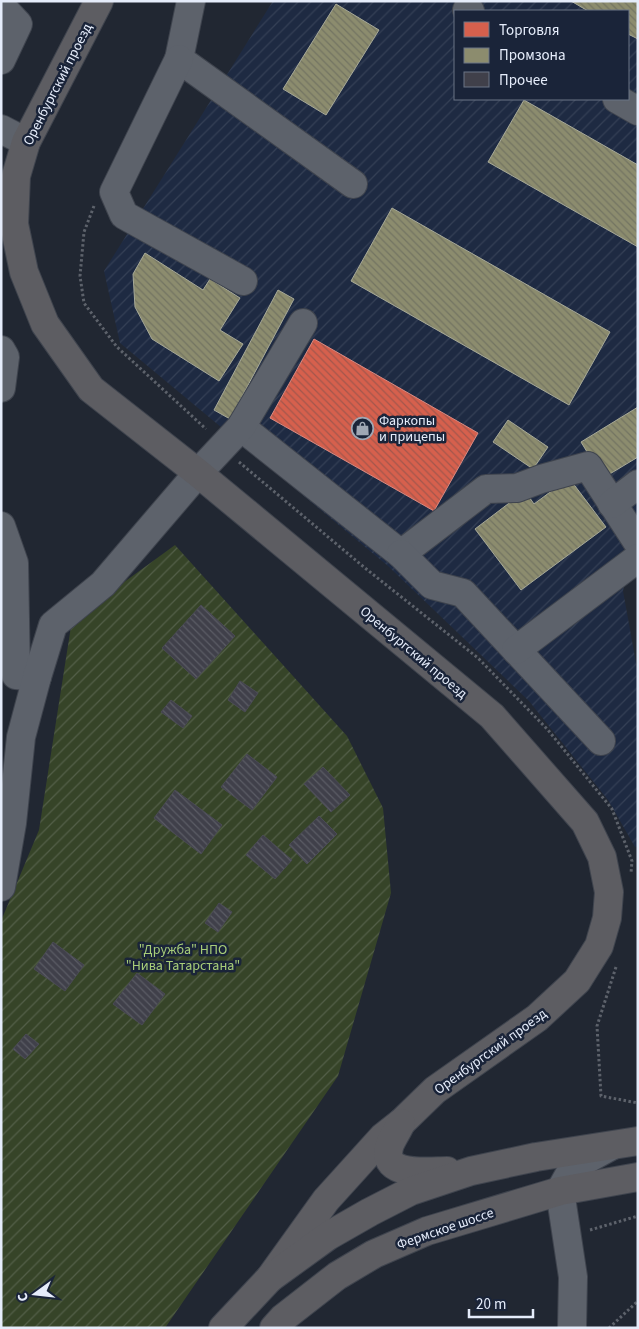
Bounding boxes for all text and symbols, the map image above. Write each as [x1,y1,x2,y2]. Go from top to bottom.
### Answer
legend [454,10,629,100]
street label: Оренбургский проезд [18,19,98,149]
text: Торговля [499,20,559,41]
text: Промзона [499,45,566,66]
text: Прочее [499,70,548,91]
place label: Фаркопы и прицепы [379,411,445,447]
shop icon: Фаркопы и прицепы [351,416,375,440]
street label: Оренбургский проезд [355,602,472,704]
park label: "Дружба" НПО "Нива Татарстана" [126,940,240,976]
street label: Оренбургский проезд [430,1004,551,1099]
street label: Фермское шоссе [394,1203,497,1255]
north arrow [10,1269,60,1319]
scale bar [469,1286,533,1318]
text: С [13,1291,34,1304]
text: 20 m [476,1294,506,1315]

